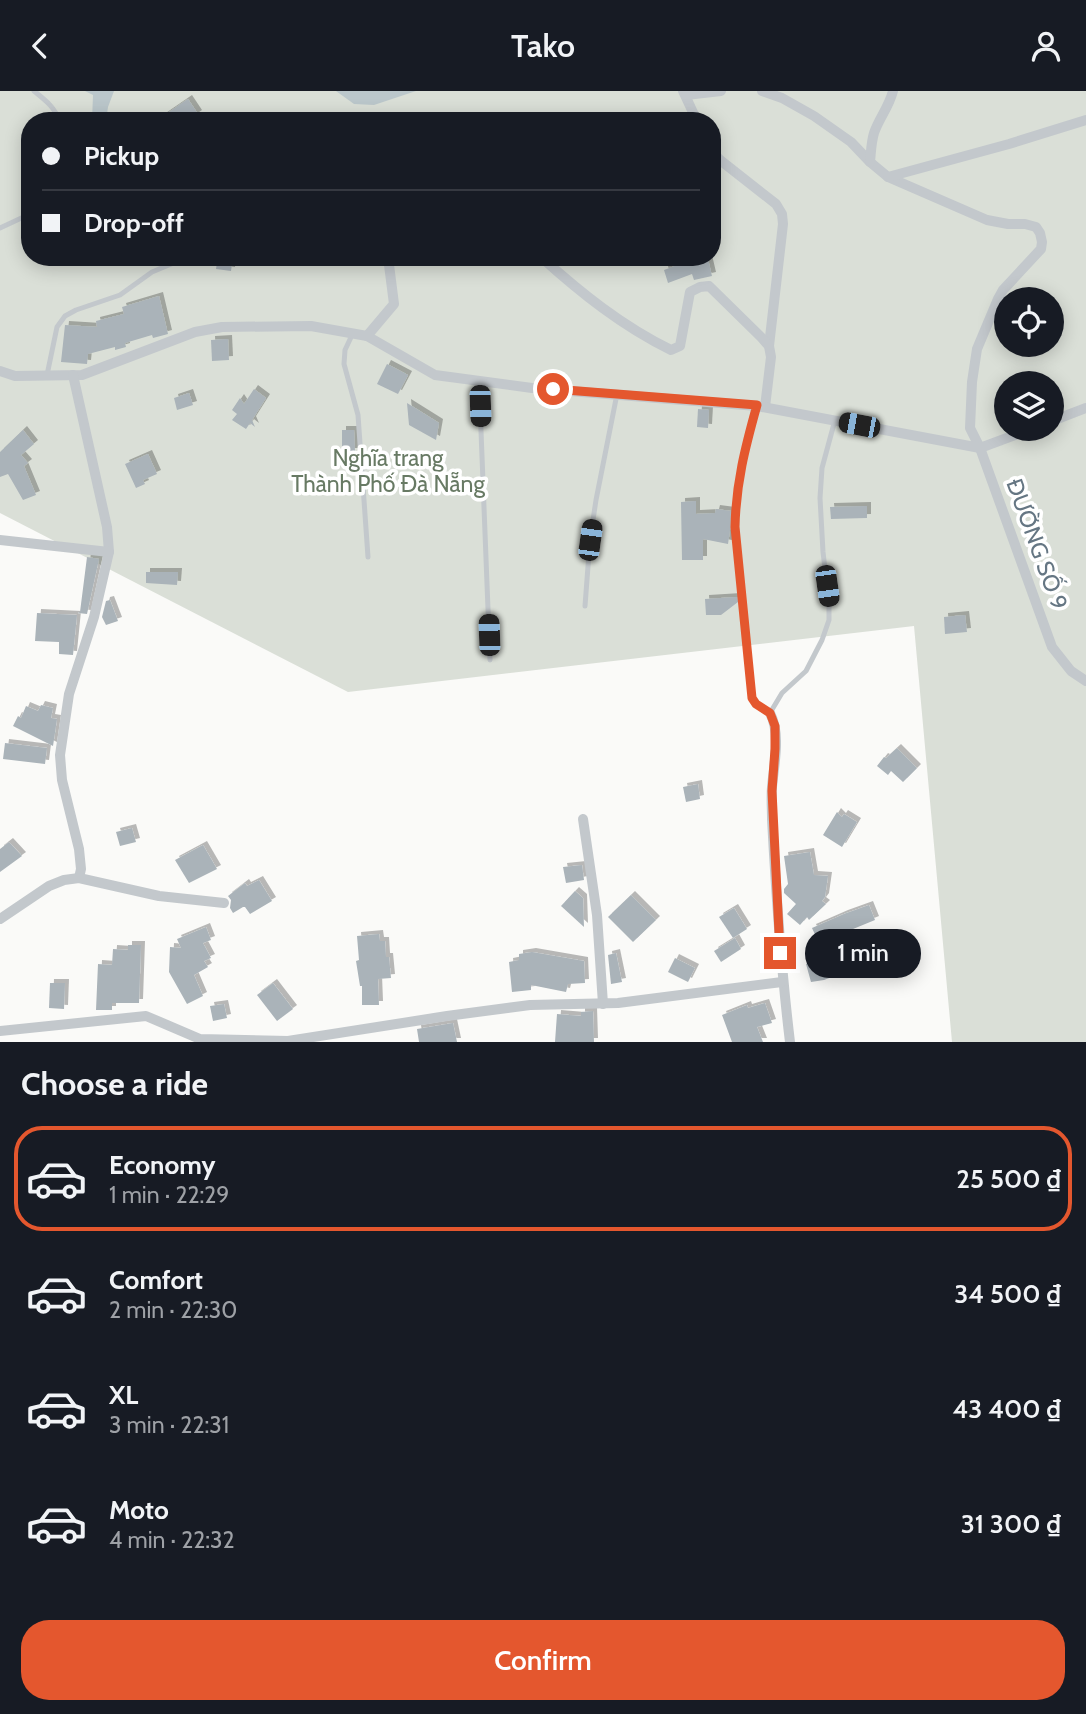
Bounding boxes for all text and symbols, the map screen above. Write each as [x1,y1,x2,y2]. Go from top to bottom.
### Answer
text: Tako [511,26,575,65]
icon: back [21,27,59,65]
icon: person [1027,27,1065,65]
text: Pickup [84,140,159,172]
text: Drop-off [84,207,184,239]
map controls [994,287,1064,441]
button: locate [994,287,1064,357]
button: layers [994,371,1064,441]
route start [537,373,569,405]
car [469,385,492,427]
car [837,411,882,439]
park label: Nghĩa trang Thành Phố Đà Nẵng [291,444,485,498]
street label: ĐƯỜNG SỐ 9 [1000,474,1076,613]
car [577,518,604,562]
car [814,564,841,608]
car [478,614,501,656]
callout: 1 min [804,929,920,977]
route end [764,937,796,969]
text: 1 min [837,939,889,967]
text: Choose a ride [21,1064,208,1103]
icon: car [25,1147,88,1210]
text: Economy [109,1149,215,1181]
text: 25 500 ₫ [956,1163,1061,1195]
text: 1 min · 22:29 [109,1181,229,1209]
icon: car [25,1262,88,1325]
text: Comfort [109,1264,203,1296]
text: 34 500 ₫ [954,1278,1061,1310]
text: 2 min · 22:30 [109,1296,237,1324]
icon: car [25,1377,88,1440]
text: XL [109,1379,138,1411]
text: 43 400 ₫ [953,1393,1061,1425]
text: 3 min · 22:31 [109,1411,229,1439]
icon: car [25,1492,88,1555]
text: Moto [109,1494,169,1526]
text: 31 300 ₫ [961,1508,1061,1540]
text: 4 min · 22:32 [109,1526,235,1554]
button: Confirm [21,1620,1065,1700]

